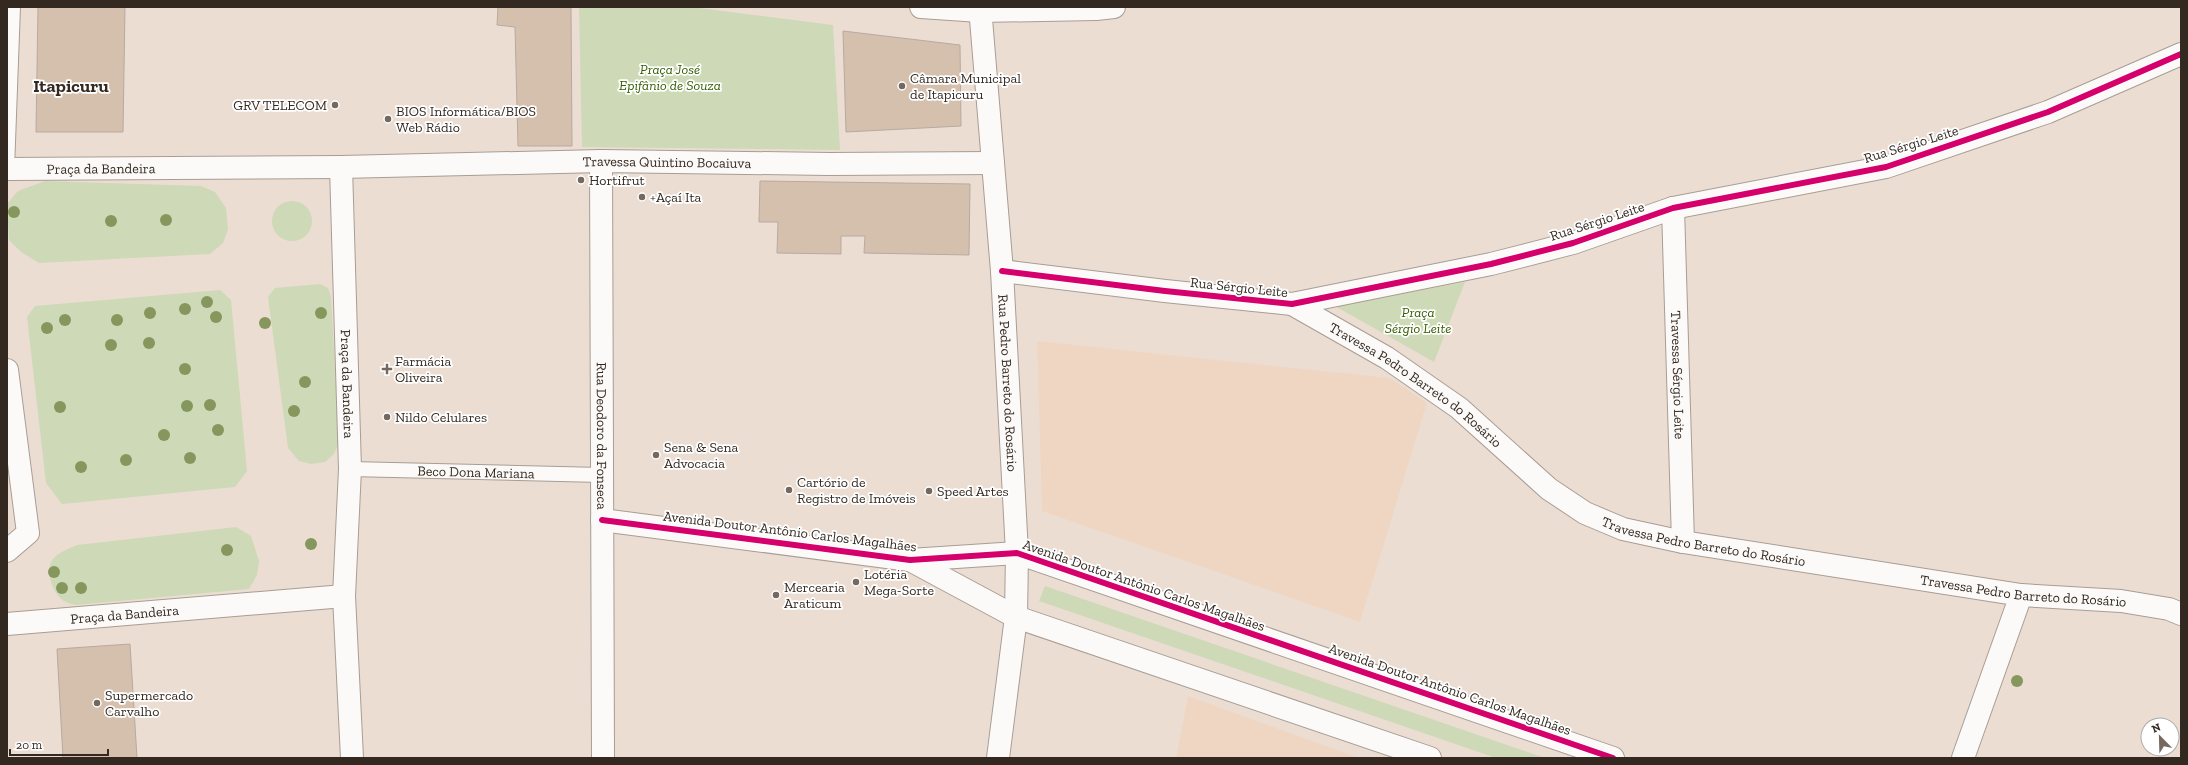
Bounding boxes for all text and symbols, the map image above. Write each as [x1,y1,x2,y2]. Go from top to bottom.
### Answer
park label: Praça José Epifânio de Souza [619,61,721,94]
place label: Câmara Municipal de Itapicuru [910,70,1021,103]
district label: Itapicuru [33,75,109,97]
marker: Câmara Municipal de Itapicuru [897,81,907,91]
place label: GRV TELECOM [233,97,327,114]
marker: GRV TELECOM [330,100,340,110]
place label: BIOS Informática/BIOS Web Rádio [396,103,536,136]
marker: BIOS Informática/BIOS Web Rádio [383,114,393,124]
street label: Rua Sérgio Leite [1862,122,1961,167]
street label: Travessa Quintino Bocaiuva [582,153,752,172]
street label: Praça da Bandeira [47,160,156,178]
place label: Hortifrut [589,172,646,189]
marker: Hortifrut [576,175,586,185]
place label: +Açaí Ita [650,189,702,206]
marker: +Açaí Ita [637,192,647,202]
street label: Rua Sérgio Leite [1548,198,1647,245]
street label: Rua Sérgio Leite [1189,274,1289,301]
street label: Rua Pedro Barreto do Rosário [994,294,1021,472]
park label: Praça Sérgio Leite [1385,304,1451,337]
street label: Travessa Sérgio Leite [1667,310,1688,440]
street label: Travessa Pedro Barreto do Rosário [1326,319,1505,451]
street label: Praça da Bandeira [337,329,357,439]
place label: Farmácia Oliveira [395,353,452,386]
street label: Rua Deodoro da Fonseca [593,362,610,510]
marker: Farmácia Oliveira [382,364,392,374]
place label: Nildo Celulares [395,409,487,426]
marker: Nildo Celulares [382,412,392,422]
place label: Sena & Sena Advocacia [664,439,738,472]
marker: Sena & Sena Advocacia [651,450,661,460]
street label: Beco Dona Mariana [417,463,535,482]
place label: Cartório de Registro de Imóveis [797,474,916,507]
place label: Speed Artes [937,483,1009,500]
marker: Cartório de Registro de Imóveis [784,485,794,495]
marker: Speed Artes [924,486,934,496]
street label: Avenida Doutor Antônio Carlos Magalhães [662,508,918,555]
street label: Travessa Pedro Barreto do Rosário [1599,513,1807,570]
street label: Avenida Doutor Antônio Carlos Magalhães [1020,536,1267,635]
place label: Lotéria Mega-Sorte [864,566,934,599]
street label: Travessa Pedro Barreto do Rosário [1919,571,2128,611]
marker: Lotéria Mega-Sorte [851,577,861,587]
place label: Mercearia Araticum [784,579,845,612]
marker: Mercearia Araticum [771,590,781,600]
street label: Praça da Bandeira [70,602,180,628]
street label: Avenida Doutor Antônio Carlos Magalhães [1326,640,1573,739]
place label: Supermercado Carvalho [105,687,193,720]
marker: Supermercado Carvalho [92,698,102,708]
north arrow [2140,717,2180,757]
text: N [2150,720,2163,736]
scale bar [10,731,108,757]
text: 20 m [16,738,43,752]

